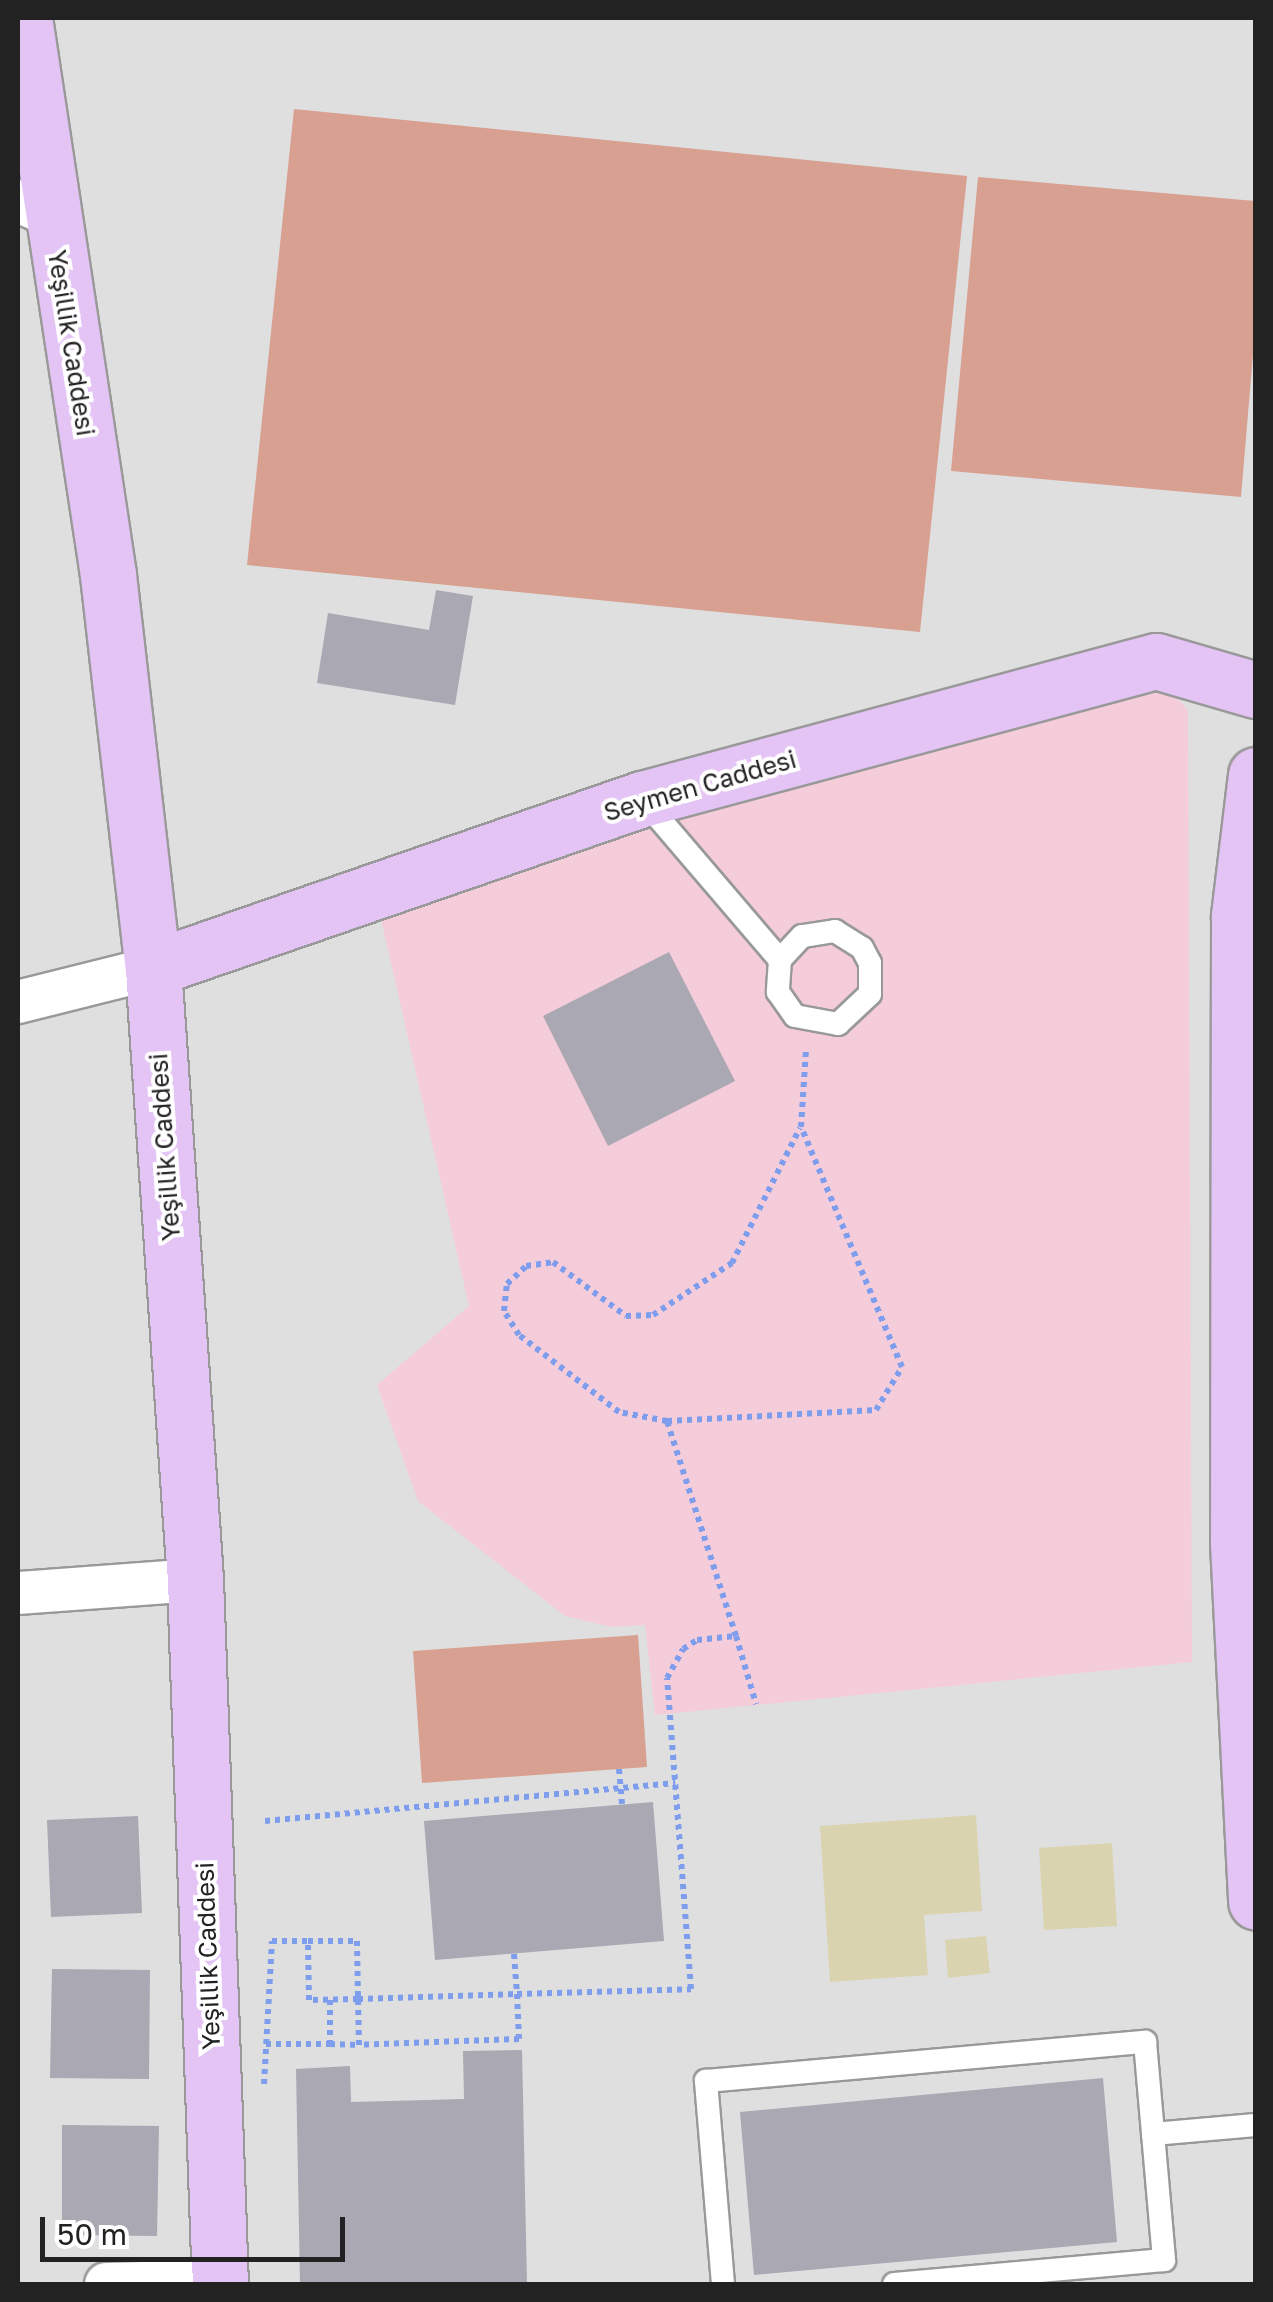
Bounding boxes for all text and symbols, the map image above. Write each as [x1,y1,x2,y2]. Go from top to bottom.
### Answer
street label: Yeşillik Caddesi [41,248,101,438]
street label: Seymen Caddesi [600,744,800,828]
street label: Yeşillik Caddesi [143,1052,187,1242]
street label: Yeşillik Caddesi [190,1862,226,2050]
scale bar [45,2197,350,2259]
text: 50 m [57,2216,127,2252]

